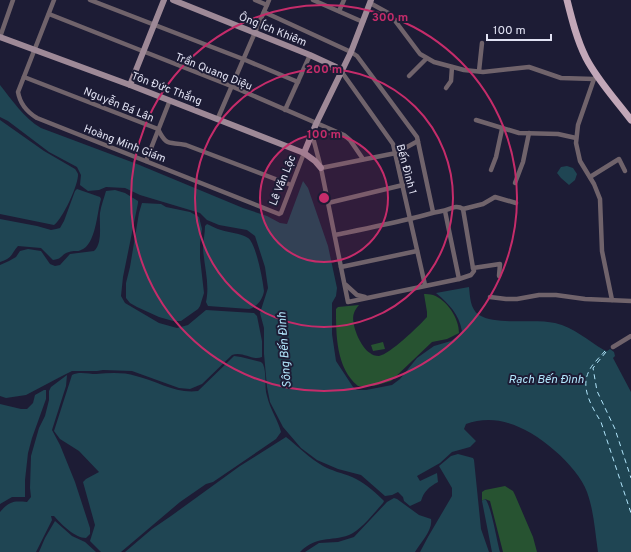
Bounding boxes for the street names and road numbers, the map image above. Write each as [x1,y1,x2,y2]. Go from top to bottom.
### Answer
street label: Ông Ích Khiêm [237,9,309,50]
street label: Trần Quang Diệu [173,50,254,94]
street label: Tôn Đức Thắng [129,68,204,109]
street label: Nguyễn Bá Lân [81,83,156,125]
street label: Hoàng Minh Giám [82,122,168,166]
street label: Bến Đình 1 [393,143,419,196]
street label: Lê Văn Lộc [266,153,299,208]

